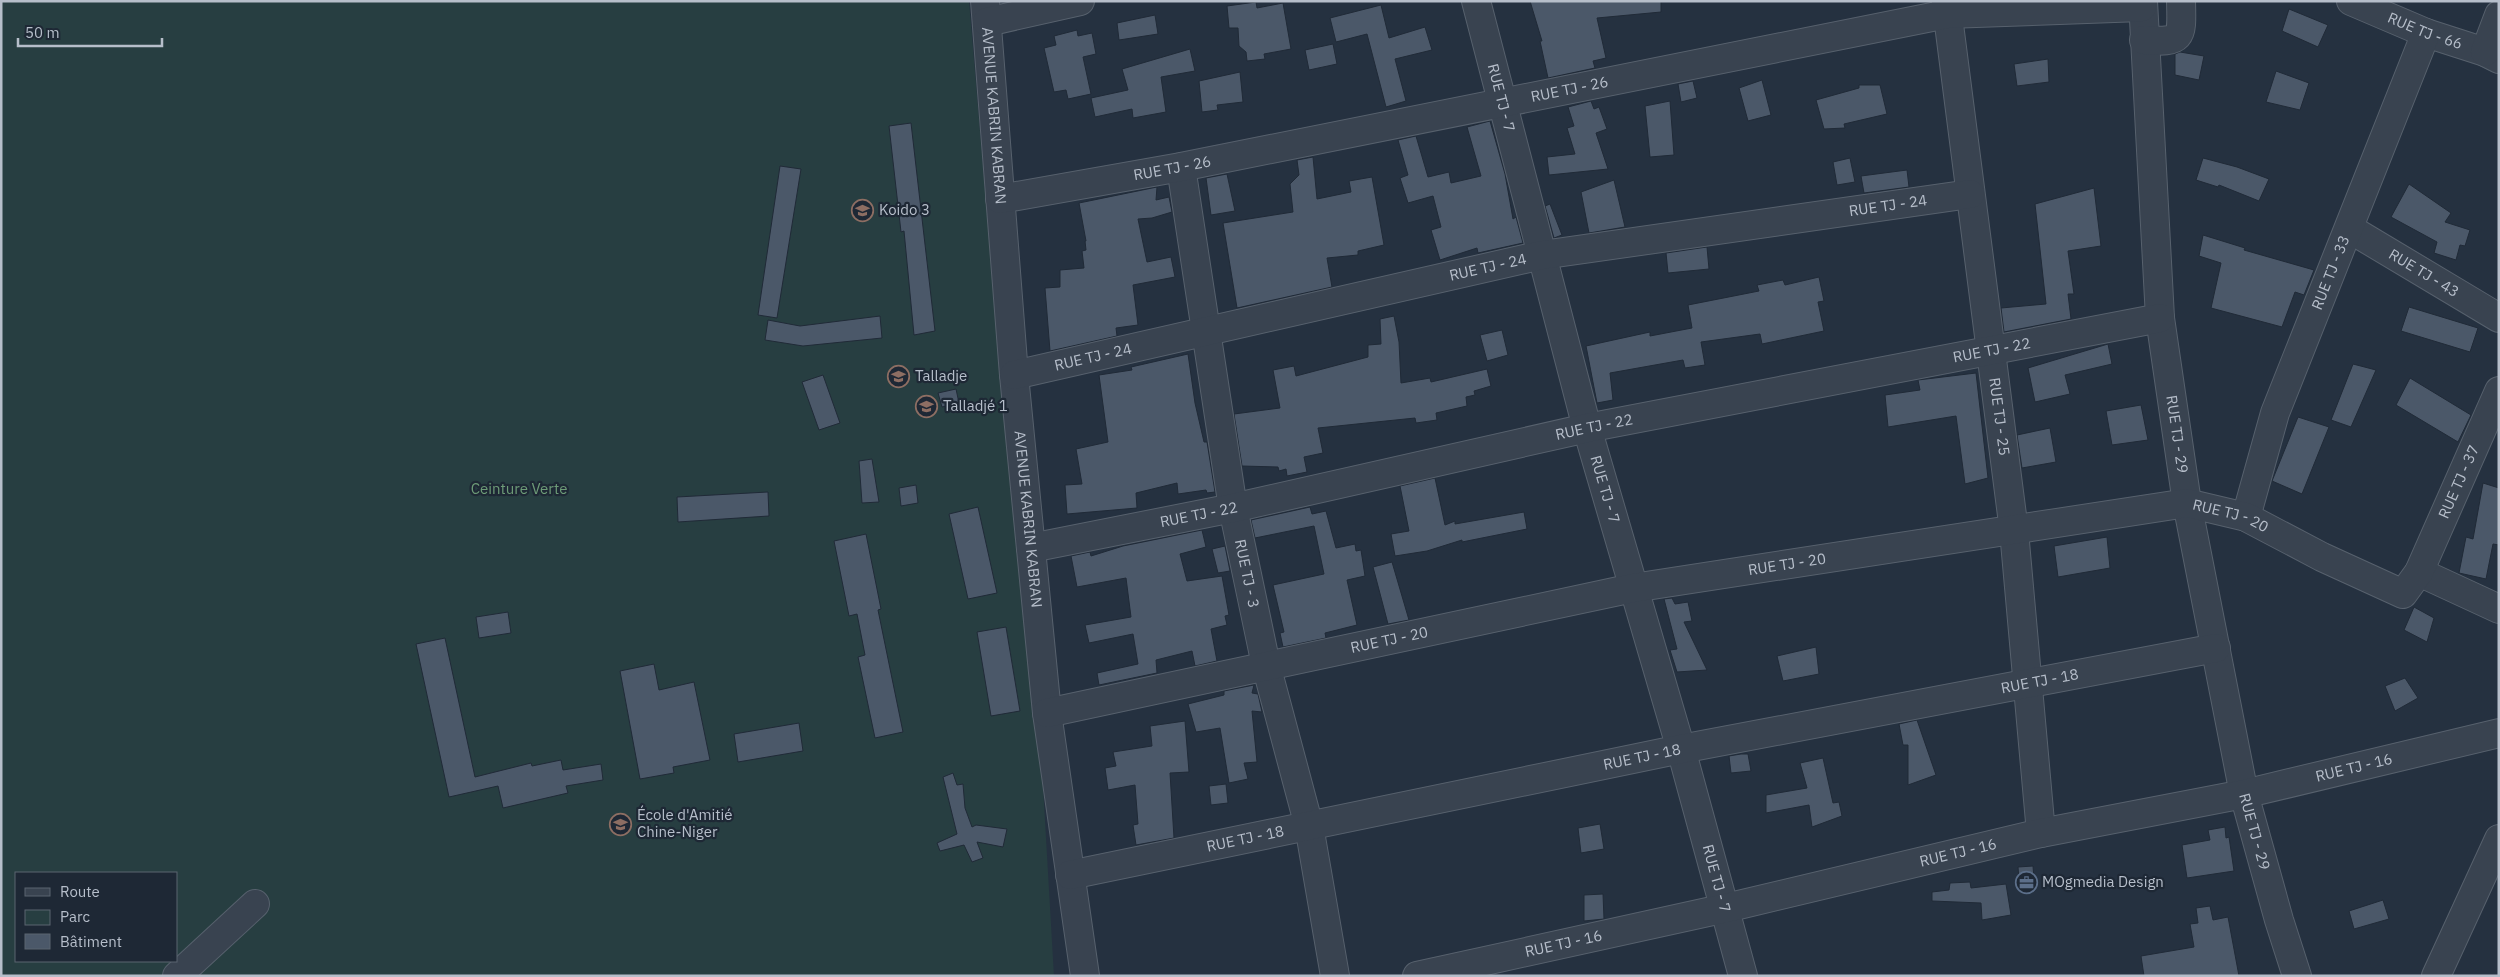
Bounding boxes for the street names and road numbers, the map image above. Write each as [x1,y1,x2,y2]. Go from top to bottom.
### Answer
street label: RUE TJ - 66 [2385,8,2465,53]
street label: AVENUE KABRIN KABRAN [978,26,1011,205]
street label: RUE TJ - 7 [1484,62,1520,134]
street label: RUE TJ - 26 [1529,72,1610,106]
street label: RUE TJ - 26 [1132,151,1213,184]
street label: RUE TJ - 24 [1848,190,1928,220]
street label: RUE TJ - 33 [2307,232,2354,313]
street label: RUE TJ - 43 [2385,244,2463,301]
street label: RUE TJ - 24 [1447,249,1528,285]
street label: RUE TJ - 22 [1951,333,2032,367]
street label: RUE TJ - 24 [1052,339,1133,375]
street label: RUE TJ - 25 [1985,376,2014,457]
street label: RUE TJ - 29 [2162,394,2193,475]
street label: RUE TJ - 22 [1553,409,1634,444]
street label: AVENUE KABRIN KABRAN [1010,430,1047,608]
street label: RUE TJ - 37 [2434,442,2483,521]
street label: RUE TJ - 7 [1587,453,1624,525]
street label: RUE TJ - 20 [2191,495,2272,536]
street label: RUE TJ - 22 [1158,497,1239,531]
street label: RUE TJ - 3 [1231,537,1264,610]
street label: RUE TJ - 20 [1747,549,1827,579]
street label: RUE TJ - 20 [1349,622,1430,657]
street label: RUE TJ - 18 [1999,664,2080,697]
street label: RUE TJ - 18 [1601,739,1682,774]
street label: RUE TJ - 16 [2313,749,2394,786]
street label: RUE TJ - 29 [2235,791,2275,872]
street label: RUE TJ - 18 [1205,821,1286,856]
street label: RUE TJ - 16 [1918,834,1998,871]
street label: RUE TJ - 7 [1699,842,1735,915]
street label: RUE TJ - 16 [1523,926,1604,961]

